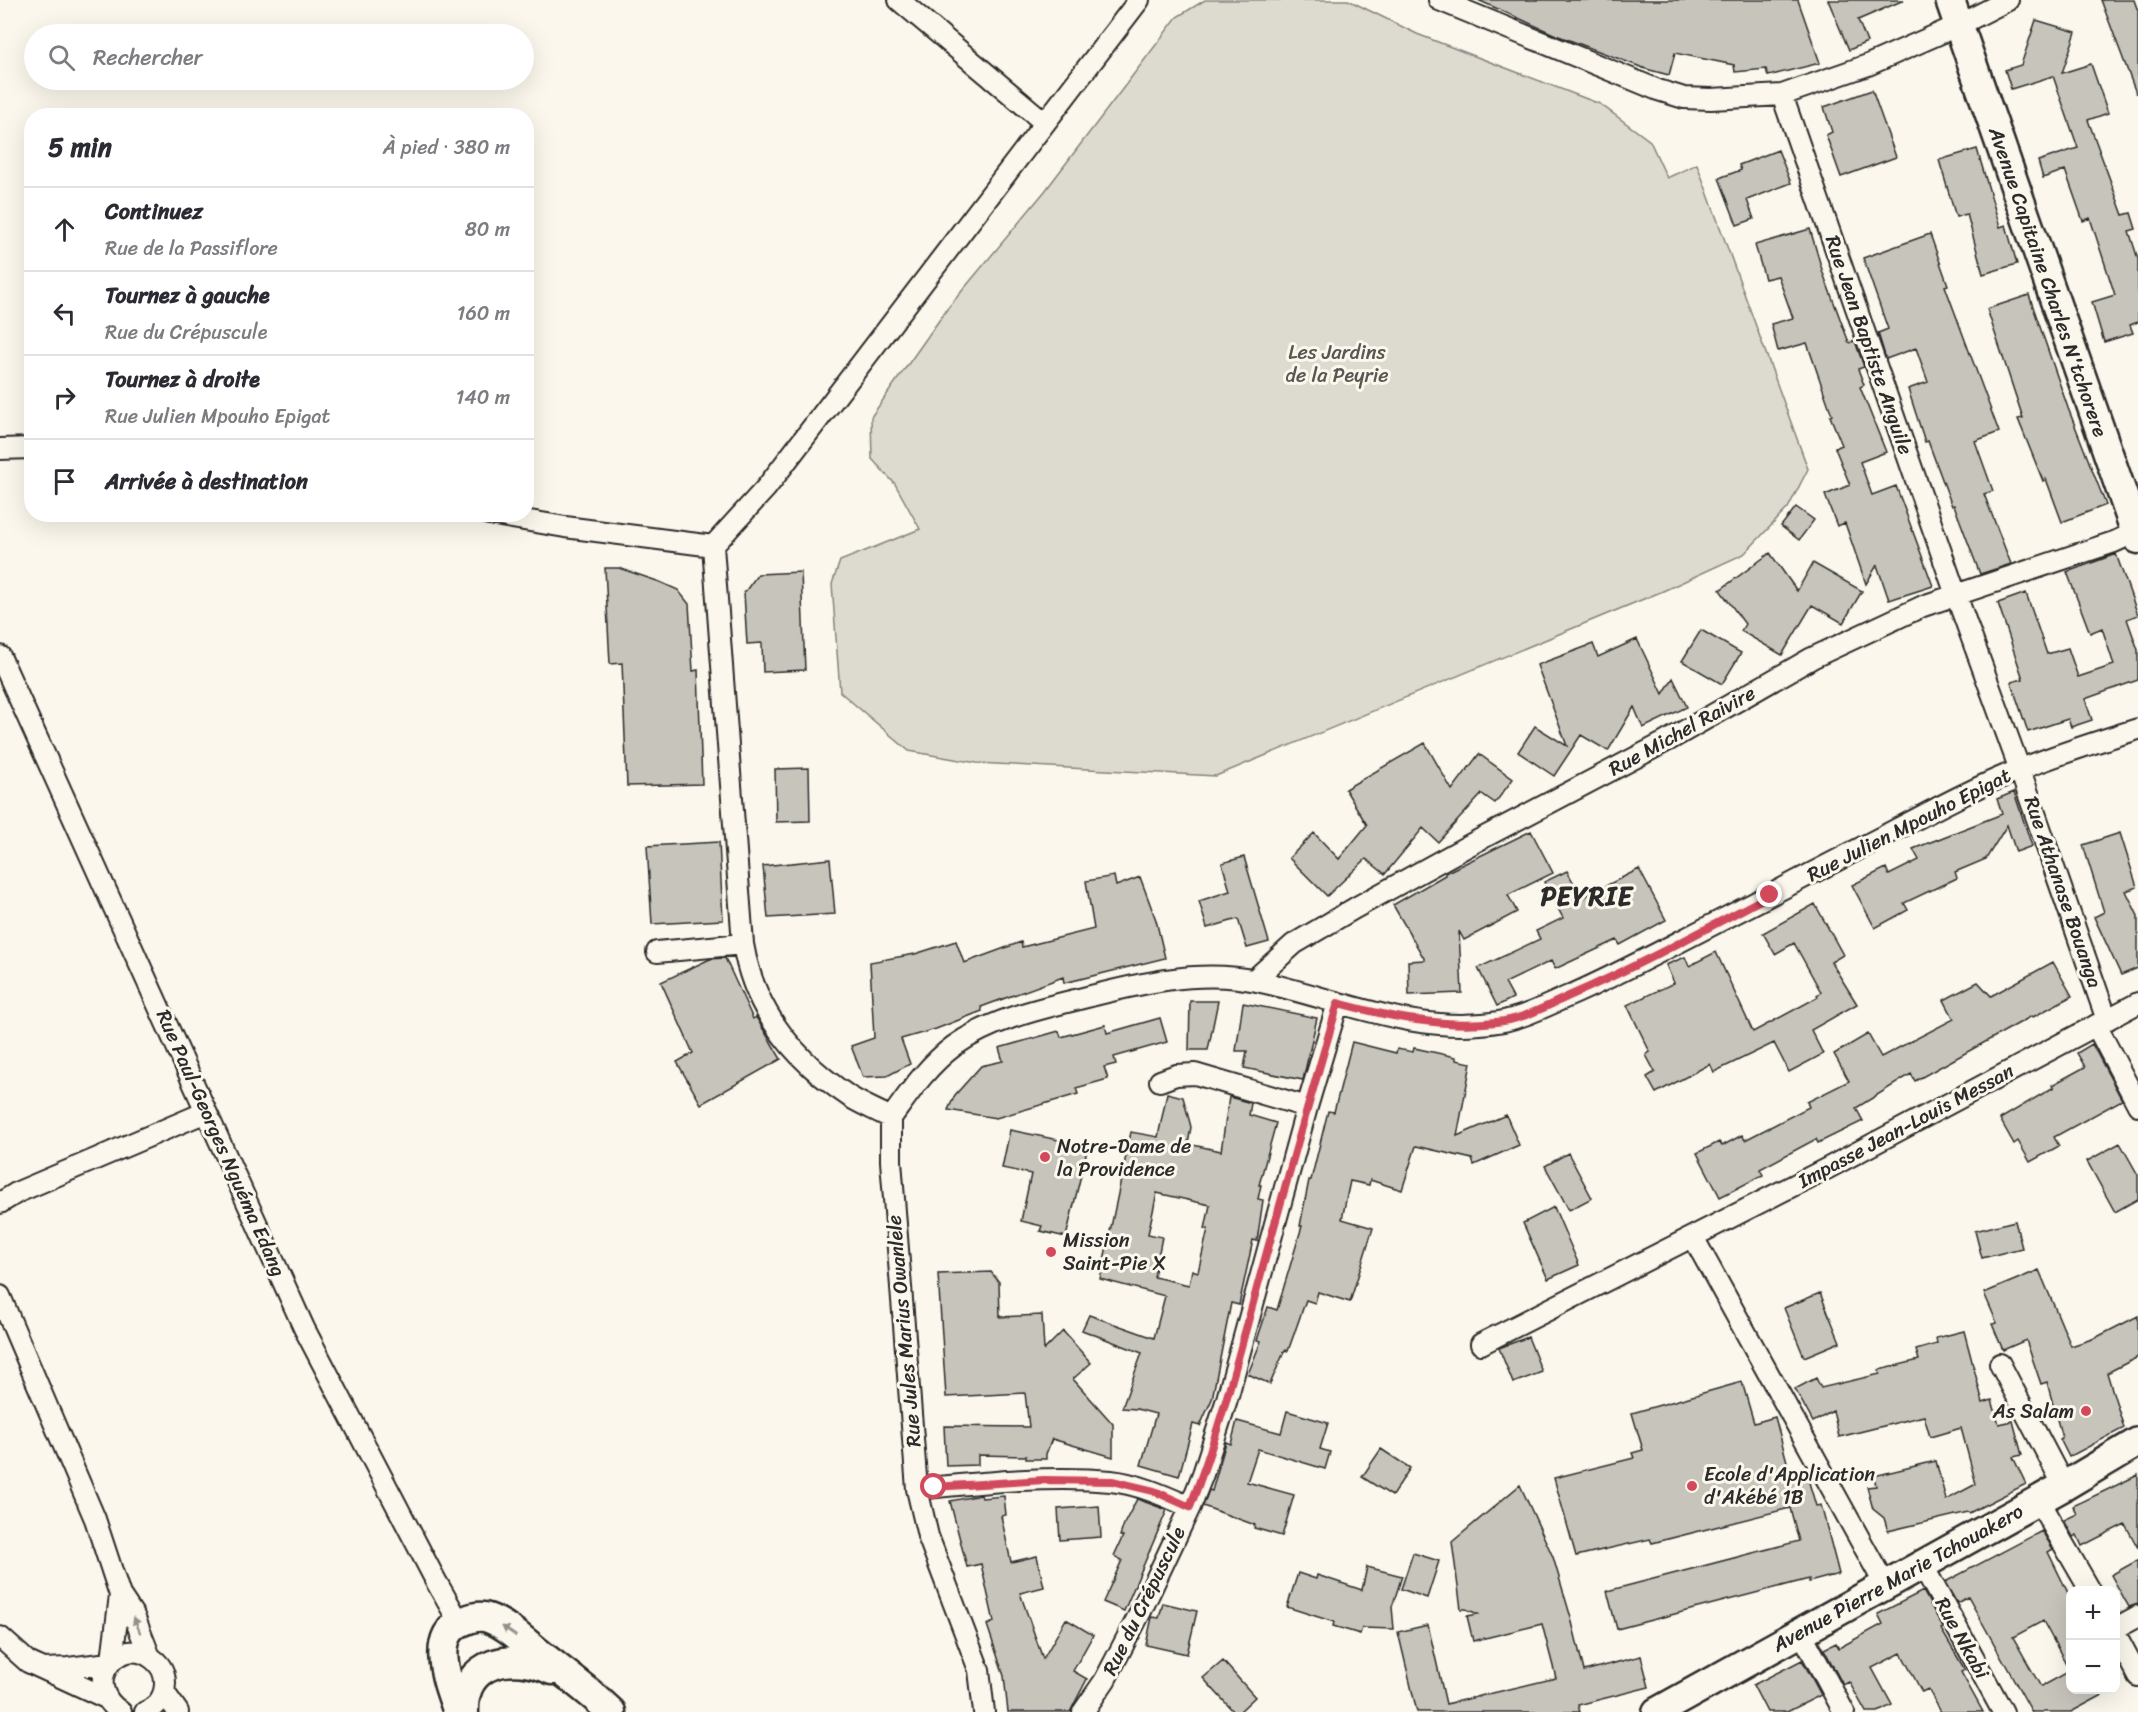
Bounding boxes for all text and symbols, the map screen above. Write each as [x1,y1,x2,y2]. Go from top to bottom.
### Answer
search box [24,24,534,90]
text: Rechercher [93,38,203,77]
icon: search [45,41,78,74]
street label: Avenue Capitaine Charles N'tchorere [1978,121,2118,442]
text: 5 min [48,124,112,170]
text: À pied · 380 m [383,130,510,165]
text: Continuez [105,192,203,231]
text: 80 m [465,212,510,247]
icon: ahead [48,213,81,246]
text: Rue de la Passiflore [105,231,278,266]
street label: Rue Jean Baptiste Anguile [1815,231,1923,459]
text: Tournez à gauche [105,276,270,315]
text: 160 m [457,296,510,331]
icon: left [48,297,81,330]
text: Rue du Crépuscule [105,315,267,350]
park label: Les Jardins de la Peyrie [1286,335,1388,393]
text: Tournez à droite [105,360,260,399]
text: 140 m [456,380,510,415]
icon: right [48,381,81,414]
text: Rue Julien Mpouho Epigat [105,399,330,434]
text: Arrivée à destination [105,462,308,501]
icon: arrive [48,465,81,498]
street label: Rue Michel Raivire [1602,676,1762,786]
street label: Rue Julien Mpouho Epigat [1801,758,2018,892]
street label: Rue Athanase Bouanga [2014,792,2112,992]
district label: PEYRIE [1541,873,1634,919]
route end [1756,881,1782,907]
street label: Rue Paul-Georges Nguéma Edang [146,1004,296,1282]
street label: Impasse Jean-Louis Messan [1791,1054,2021,1198]
place label: Notre-Dame de la Providence [1057,1129,1191,1187]
marker: Notre-Dame de la Providence [1038,1150,1052,1164]
street label: Rue Jules Marius Owanlele [876,1213,932,1449]
place label: Mission Saint-Pie X [1063,1223,1166,1281]
marker: Mission Saint-Pie X [1044,1245,1058,1259]
place label: As Salam [1992,1394,2074,1429]
marker: As Salam [2079,1404,2093,1418]
place label: Ecole d'Application d'Akébé 1B [1704,1457,1875,1515]
route start [920,1473,946,1499]
marker: Ecole d'Application d'Akébé 1B [1685,1479,1699,1493]
street label: Avenue Pierre Marie Tchouakero [1765,1494,2030,1662]
street label: Rue du Crépuscule [1093,1520,1195,1682]
map controls [2066,1586,2120,1694]
button: + [2066,1586,2120,1640]
street label: Rue Nkabi [1925,1590,2000,1687]
one-way arrow [132,1615,142,1633]
one-way arrow [501,1626,518,1637]
button: − [2066,1640,2120,1694]

